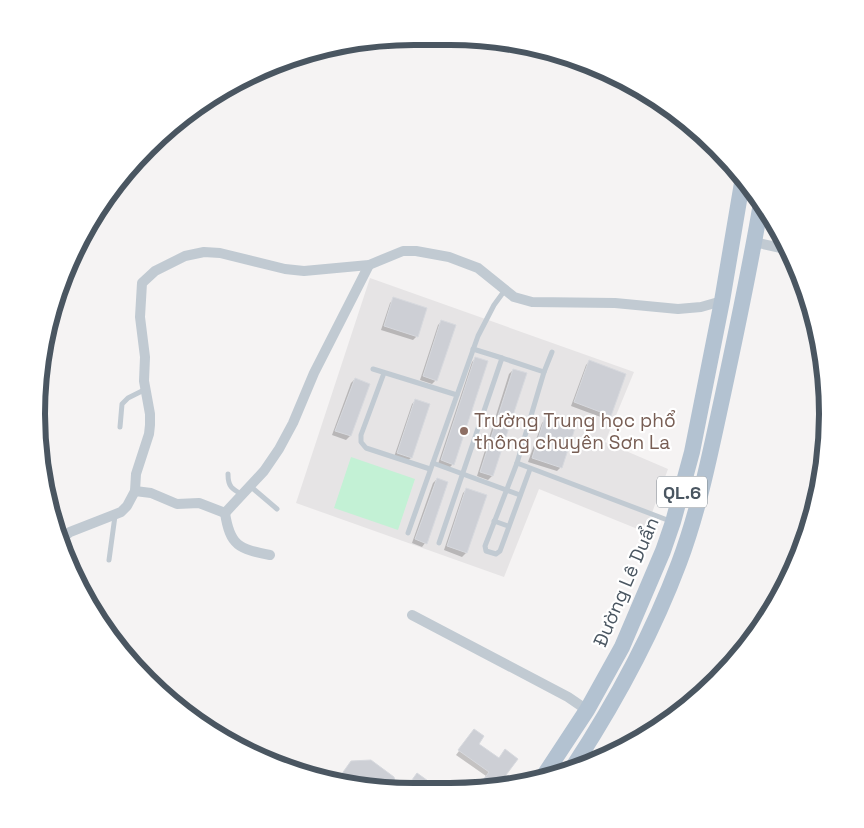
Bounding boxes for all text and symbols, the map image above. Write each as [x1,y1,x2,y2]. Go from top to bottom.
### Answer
place label: Trường Trung học phổ thông chuyên Sơn La [474,408,676,455]
marker: Trường Trung học phổ thông chuyên Sơn La [458,425,470,437]
road number: QL.6 [657,477,707,508]
street label: Đường Lê Duẩn [587,513,665,651]

